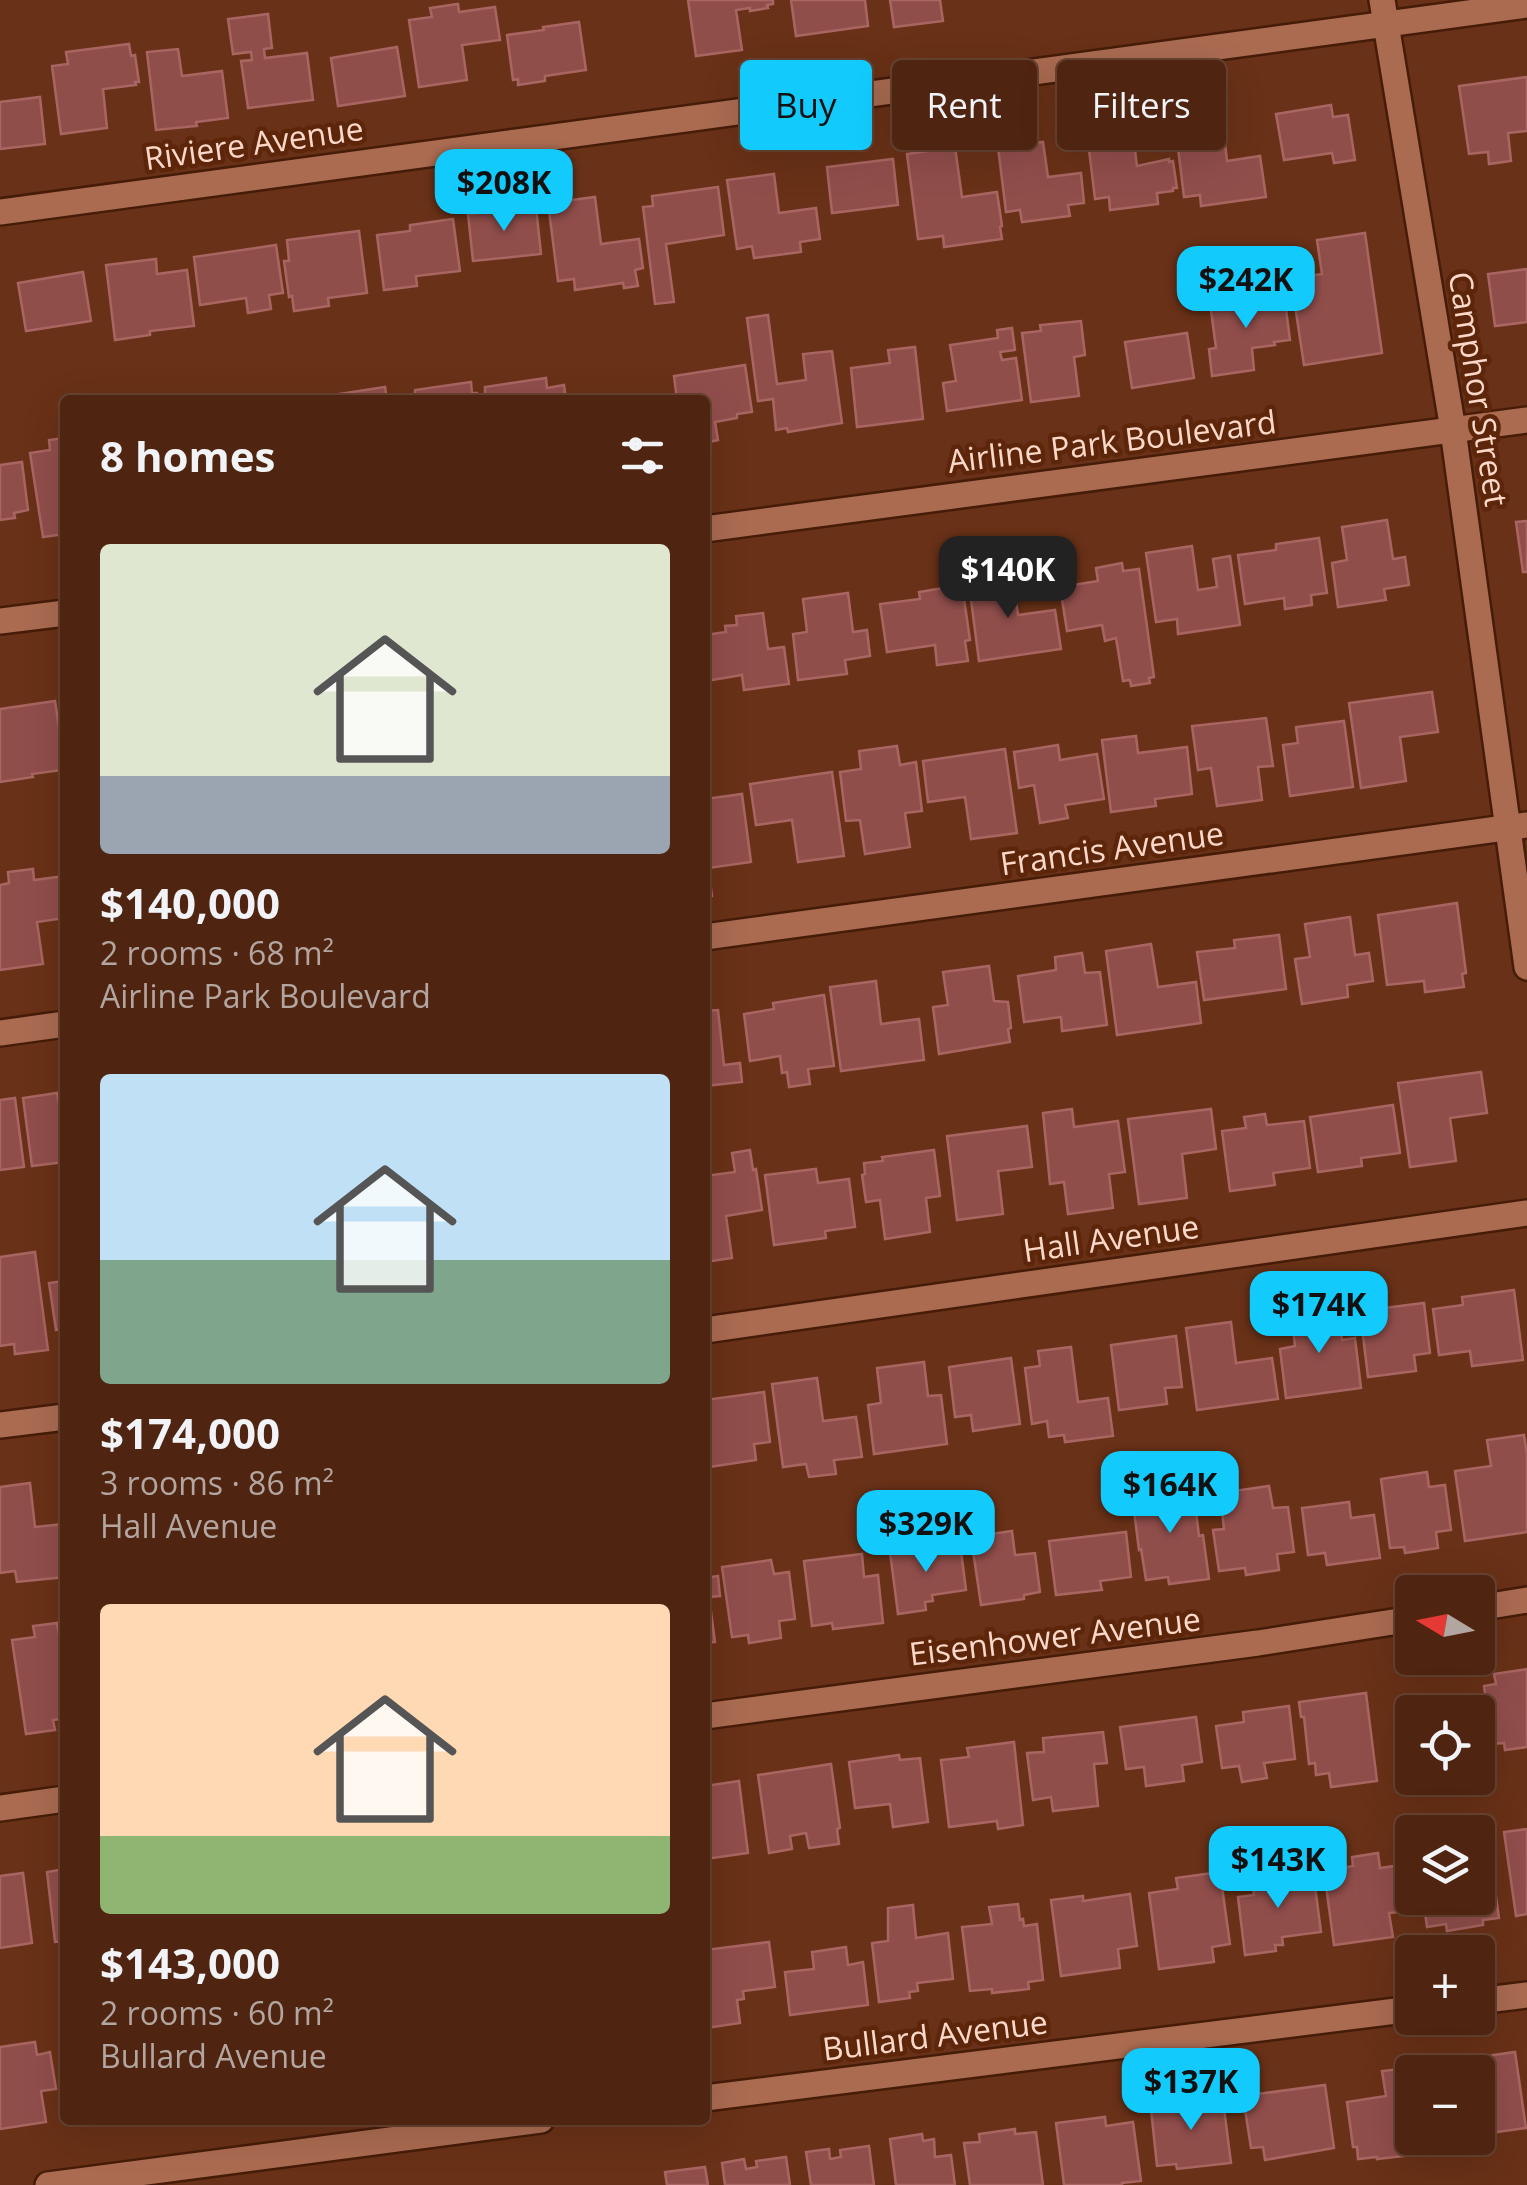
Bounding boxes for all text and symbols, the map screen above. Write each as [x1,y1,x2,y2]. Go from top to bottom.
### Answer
chip: Buy [740,60,872,150]
chip: Rent [892,60,1037,150]
chip: Filters [1057,60,1226,150]
street label: Riviere Avenue [142,106,366,179]
pin: $208K [434,149,574,234]
text: $208K [457,160,551,203]
pin: $242K [1176,246,1316,331]
text: $242K [1199,257,1293,300]
street label: Camphor Street [1440,268,1519,509]
street label: Airline Park Boulevard [945,399,1279,482]
text: 8 homes [100,427,275,484]
icon: filters [615,428,670,483]
pin: $140K [938,536,1078,621]
text: $140K [961,547,1055,590]
icon: home [295,609,475,789]
street label: Francis Avenue [997,811,1226,884]
text: $140,000 [100,874,280,931]
text: 2 rooms · 68 m² [100,931,334,974]
text: Airline Park Boulevard [100,974,431,1017]
icon: home [295,1139,475,1319]
street label: Hall Avenue [1020,1204,1202,1271]
pin: $174K [1249,1271,1389,1356]
text: $174K [1272,1282,1366,1325]
text: $174,000 [100,1404,280,1461]
pin: $164K [1100,1451,1240,1536]
text: 3 rooms · 86 m² [100,1461,334,1504]
text: $164K [1123,1462,1217,1505]
pin: $329K [856,1490,996,1575]
text: $329K [879,1501,973,1544]
text: Hall Avenue [100,1504,277,1547]
north arrow [1395,1575,1495,1675]
map controls [1395,1575,1495,2155]
street label: Eisenhower Avenue [907,1596,1203,1675]
icon: home [295,1669,475,1849]
button: locate [1395,1695,1495,1795]
button: layers [1395,1815,1495,1915]
pin: $143K [1208,1826,1348,1911]
text: $143K [1231,1837,1325,1880]
text: $143,000 [100,1934,280,1991]
button: + [1395,1935,1495,2035]
text: 2 rooms · 60 m² [100,1991,334,2034]
street label: Bullard Avenue [820,1999,1050,2070]
text: Bullard Avenue [100,2034,327,2077]
pin: $137K [1121,2048,1261,2133]
button: − [1395,2055,1495,2155]
text: $137K [1144,2059,1238,2102]

